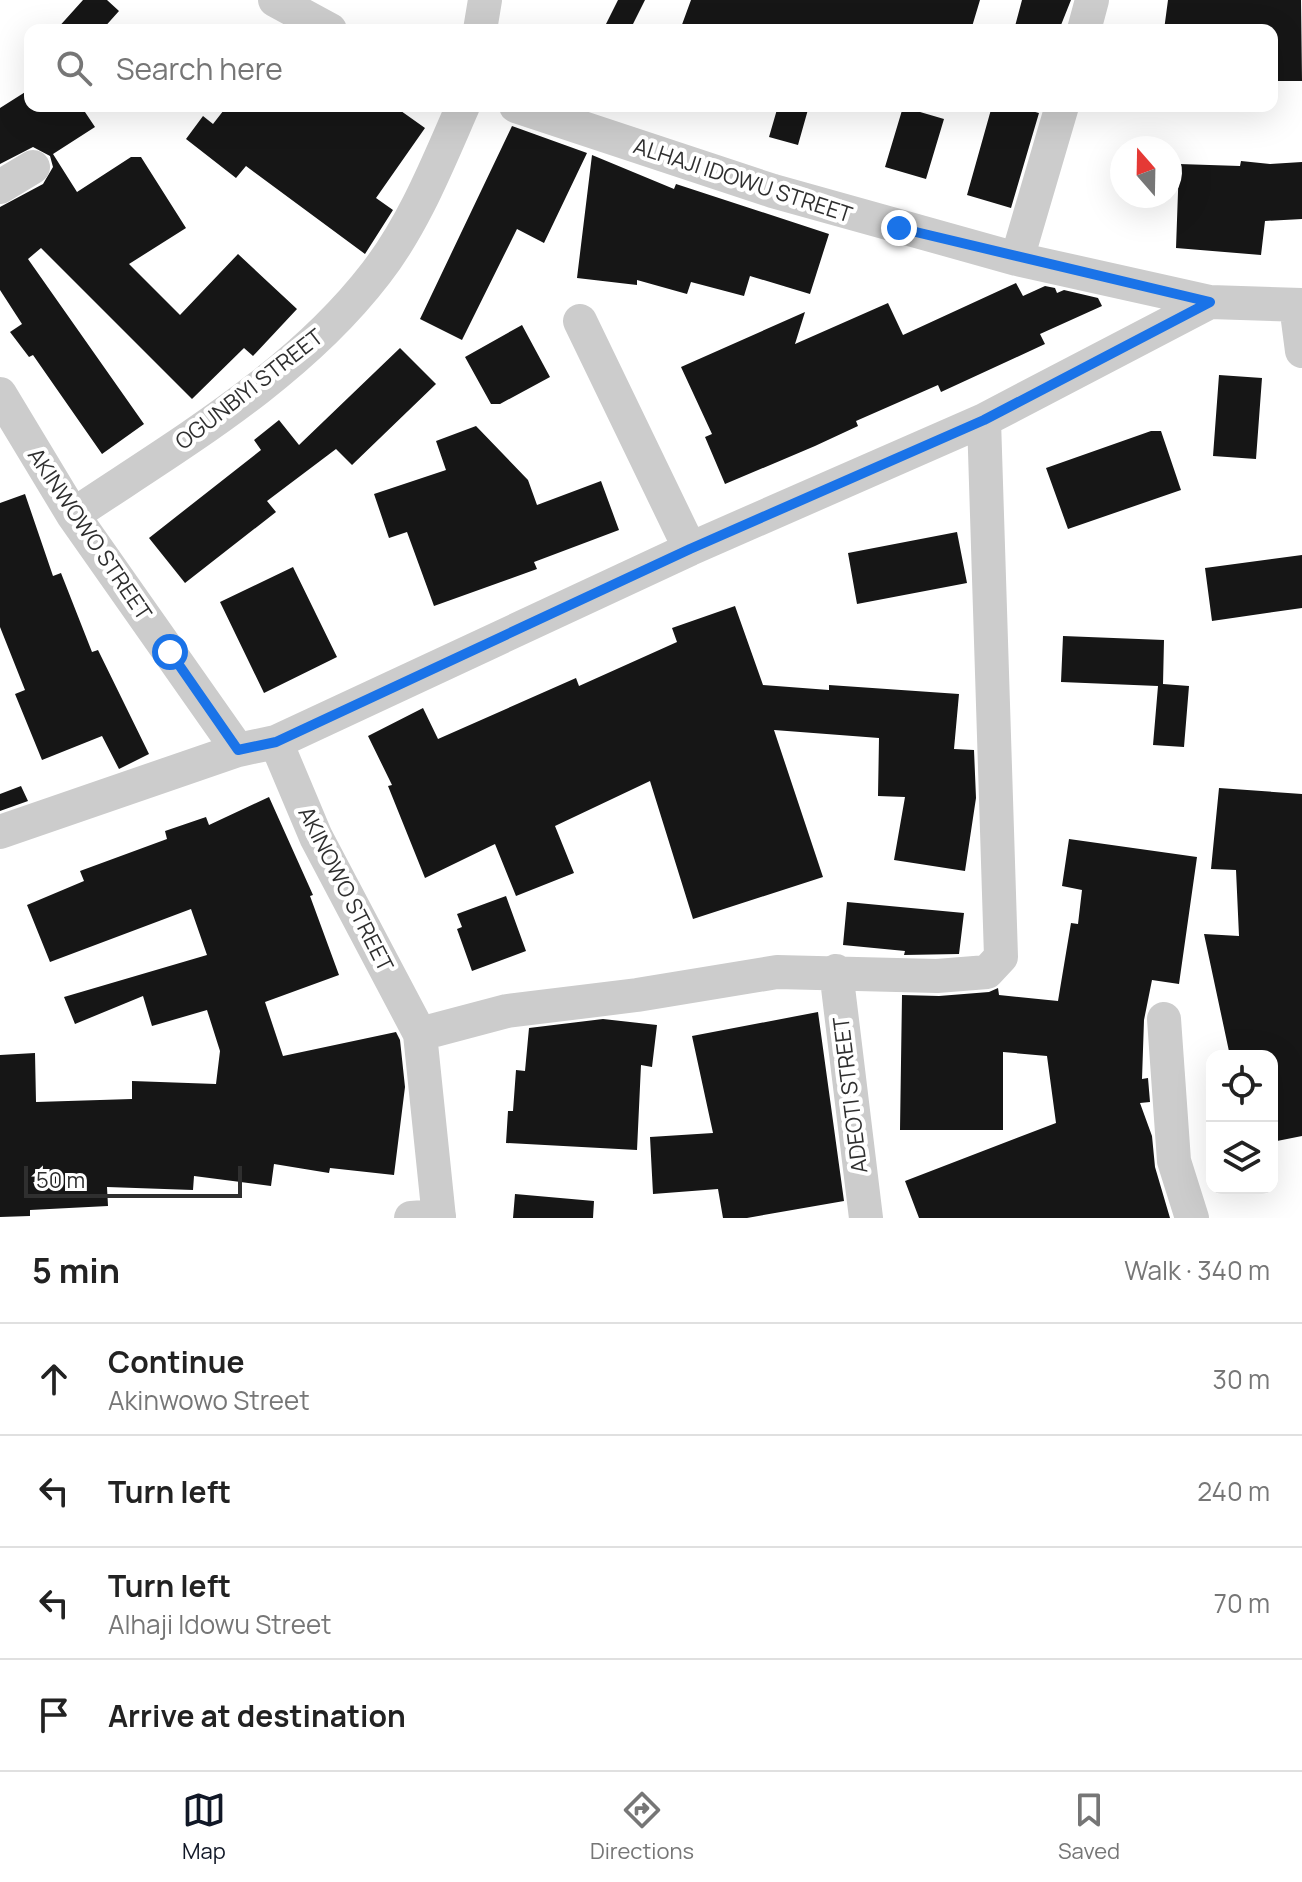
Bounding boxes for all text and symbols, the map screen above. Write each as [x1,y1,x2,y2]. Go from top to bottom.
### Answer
search box [24,24,1278,112]
icon: search [52,46,96,90]
text: Search here [116,48,283,89]
street label: ALHAJI IDOWU STREET [630,130,856,230]
north arrow [1110,136,1182,208]
route end [881,210,917,246]
street label: OGUNBIYI STREET [169,322,329,456]
street label: AKINWOWO STREET [21,442,159,626]
route start [152,634,188,670]
street label: AKINOWO STREET [291,801,401,977]
street label: ADEOTI STREET [826,1015,874,1175]
map controls [1206,1050,1278,1194]
button: locate [1206,1050,1278,1122]
button: layers [1206,1122,1278,1194]
scale bar [24,1162,242,1198]
text: 50 m [36,1165,85,1195]
text: 5 min [32,1247,120,1293]
text: Walk · 340 m [1124,1252,1270,1288]
text: Continue [108,1341,244,1382]
icon: ahead [32,1357,76,1401]
text: 30 m [1213,1361,1270,1397]
text: Akinwowo Street [108,1382,310,1418]
icon: left [32,1469,76,1513]
text: Turn left [108,1471,231,1512]
text: 240 m [1197,1473,1270,1509]
text: Turn left [108,1565,231,1606]
icon: left [32,1581,76,1625]
text: 70 m [1214,1585,1270,1621]
text: Alhaji Idowu Street [108,1606,332,1642]
icon: arrive [32,1693,76,1737]
text: Arrive at destination [108,1695,406,1736]
tab: Map [182,1788,226,1866]
tab: Directions [590,1788,694,1866]
tab: Saved [1058,1788,1120,1866]

